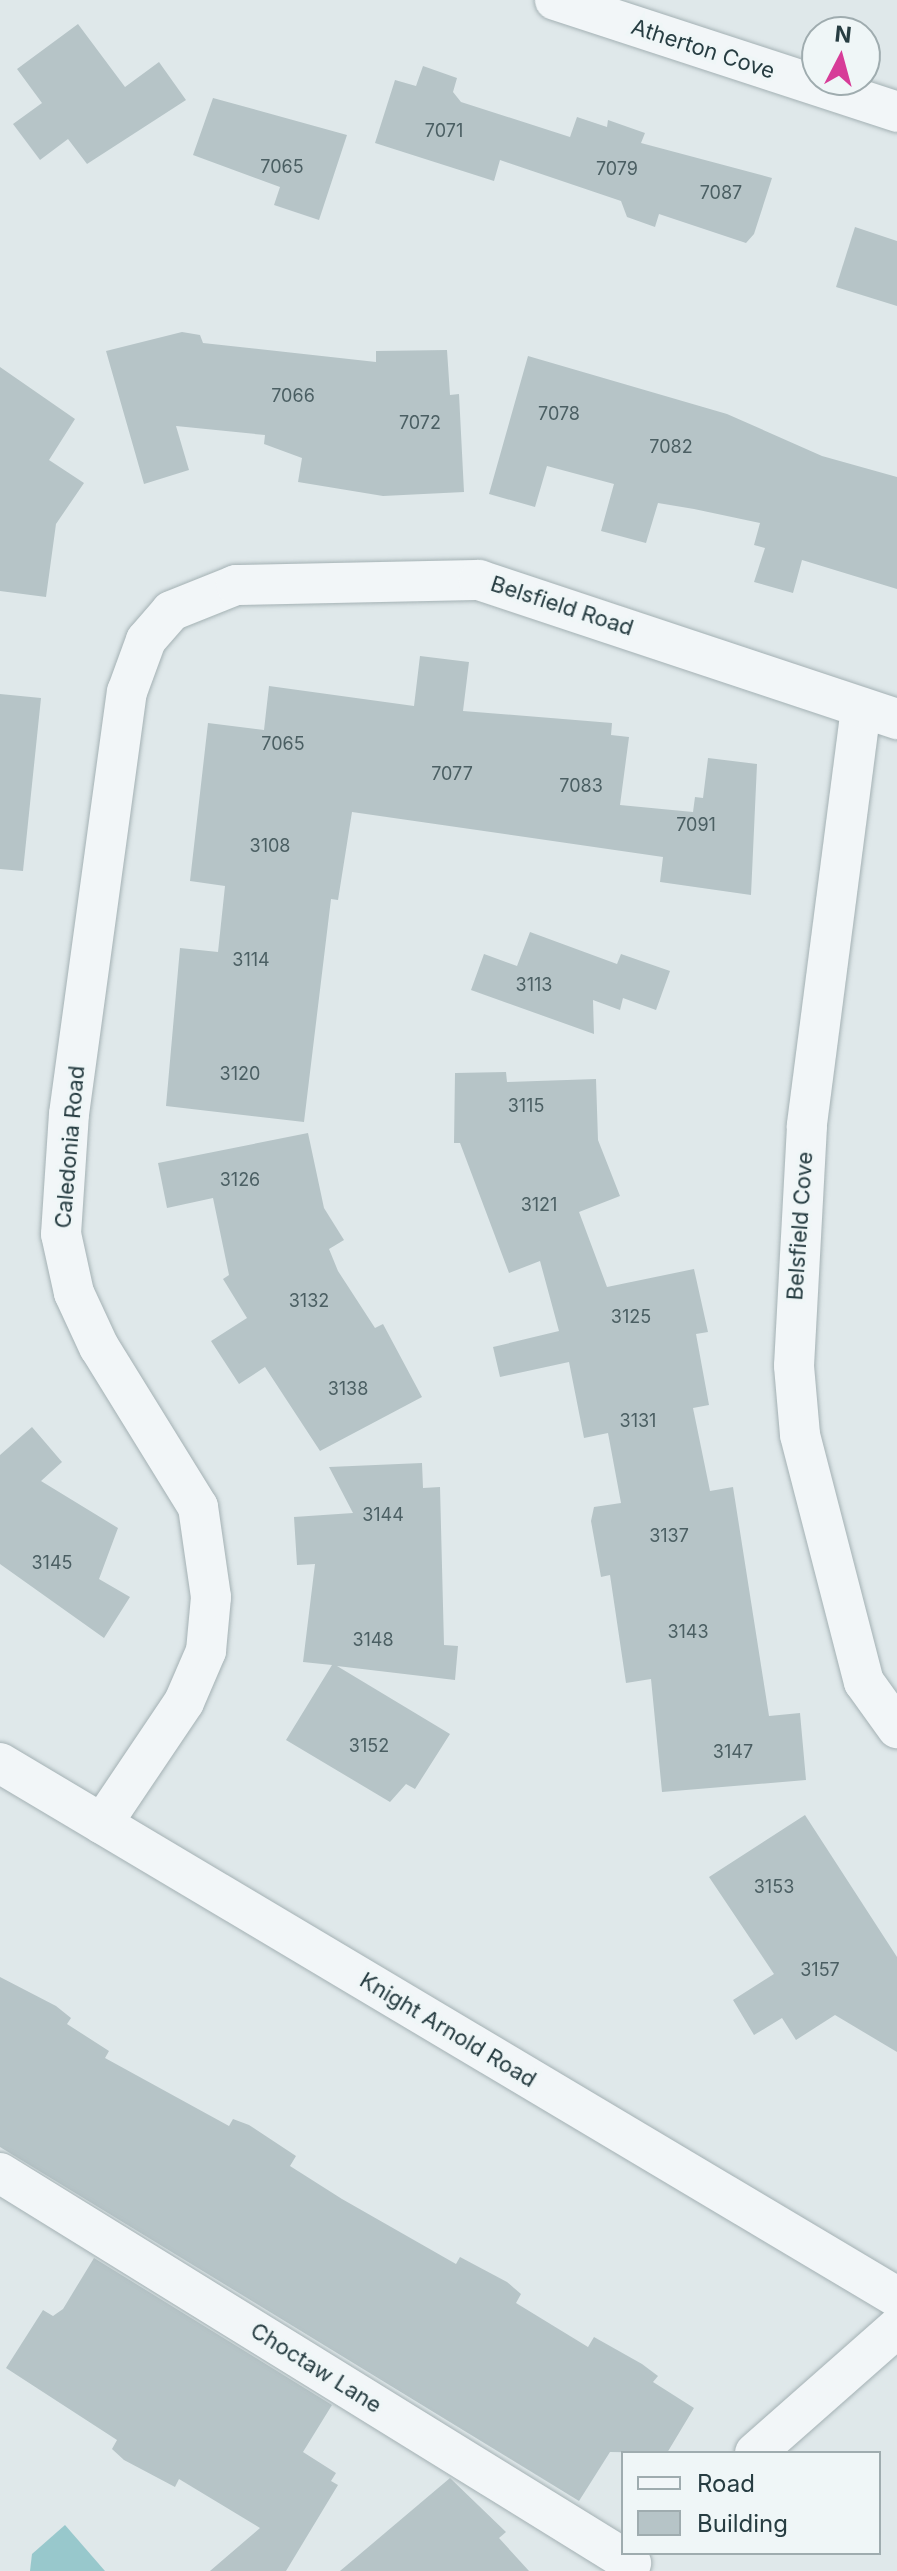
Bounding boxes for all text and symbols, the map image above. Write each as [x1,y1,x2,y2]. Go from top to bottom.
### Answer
street label: Atherton Cove [628,13,778,85]
north arrow [801,16,881,96]
text: N [834,20,853,48]
house number: 7071 [425,120,463,142]
house number: 7065 [260,156,304,178]
house number: 7079 [596,158,638,180]
house number: 7087 [700,182,742,204]
house number: 7066 [271,385,315,407]
house number: 7078 [538,403,580,425]
house number: 7072 [399,412,441,434]
house number: 7082 [649,436,693,458]
street label: Belsfield Road [487,570,637,642]
house number: 7065 [261,733,305,755]
house number: 7077 [431,763,473,785]
house number: 7083 [559,775,603,797]
house number: 7091 [676,814,716,836]
house number: 3108 [250,835,290,857]
house number: 3114 [232,949,270,971]
house number: 3113 [516,974,552,996]
house number: 3120 [220,1063,260,1085]
street label: Caledonia Road [50,1065,90,1229]
house number: 3115 [508,1095,544,1117]
street label: Belsfield Cove [782,1151,818,1301]
house number: 3126 [220,1169,260,1191]
house number: 3121 [521,1194,557,1216]
house number: 3132 [289,1290,329,1312]
house number: 3125 [611,1306,651,1328]
house number: 3138 [328,1378,368,1400]
house number: 3131 [620,1410,656,1432]
house number: 3144 [362,1504,404,1526]
house number: 3137 [649,1525,689,1547]
house number: 3145 [31,1552,73,1574]
house number: 3143 [667,1621,709,1643]
house number: 3148 [352,1629,394,1651]
house number: 3152 [349,1735,389,1757]
house number: 3147 [713,1741,753,1763]
house number: 3153 [754,1876,794,1898]
house number: 3157 [800,1959,840,1981]
street label: Knight Arnold Road [355,1967,541,2093]
street label: Choctaw Lane [246,2317,386,2419]
legend [621,2451,881,2555]
text: Road [697,2469,755,2498]
text: Building [697,2509,788,2538]

